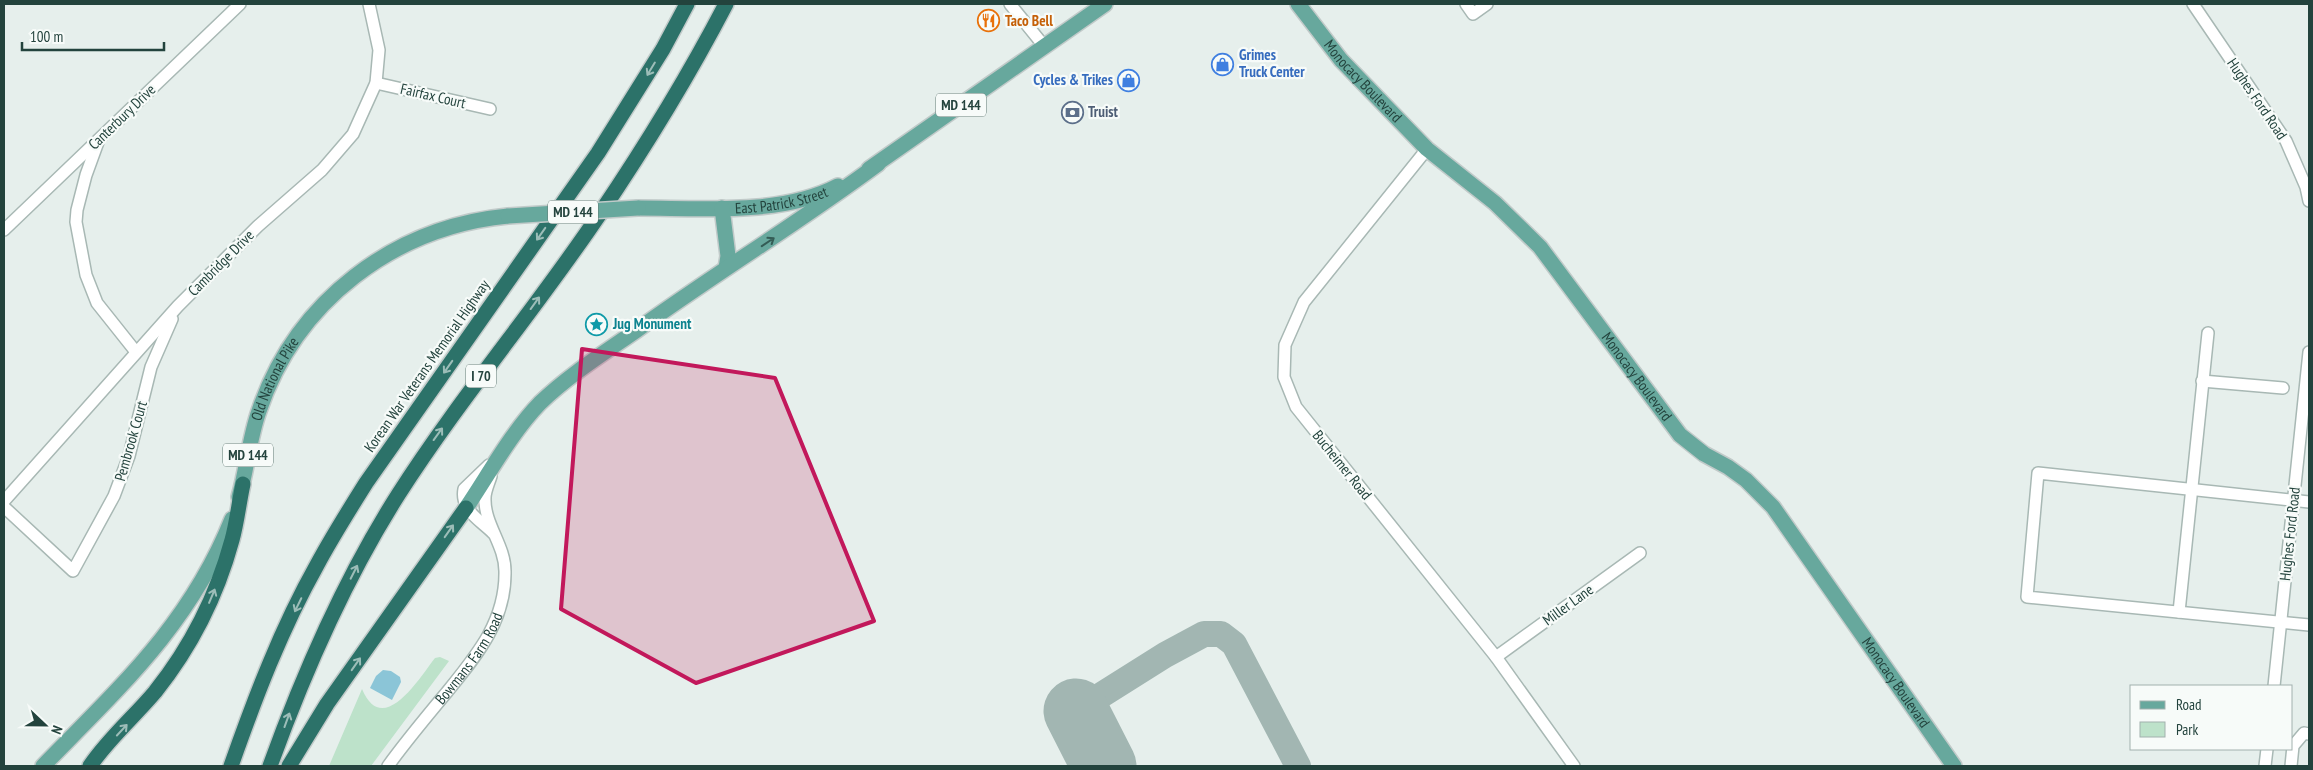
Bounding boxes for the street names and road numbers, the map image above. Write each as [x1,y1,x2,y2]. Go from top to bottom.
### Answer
street label: Monocacy Boulevard [1320,36,1406,126]
street label: Hughes Ford Road [2223,54,2292,143]
street label: Fairfax Court [399,79,468,112]
street label: Canterbury Drive [84,80,159,153]
road number: MD 144 [936,94,986,116]
street label: East Patrick Street [735,182,830,217]
road number: MD 144 [548,200,598,223]
street label: Cambridge Drive [184,226,258,300]
street label: Korean War Veterans Memorial Highway [360,276,494,456]
street label: Monocacy Boulevard [1598,328,1676,425]
street label: Old National Pike [246,333,303,423]
road number: I 70 [466,364,496,388]
street label: Pembrook Court [110,399,151,483]
street label: Bucheimer Road [1309,426,1376,503]
road number: MD 144 [223,444,273,466]
street label: Hughes Ford Road [2275,486,2304,582]
street label: Miller Lane [1539,580,1597,629]
street label: Bowmans Farm Road [431,610,507,708]
street label: Monocacy Boulevard [1858,633,1934,731]

